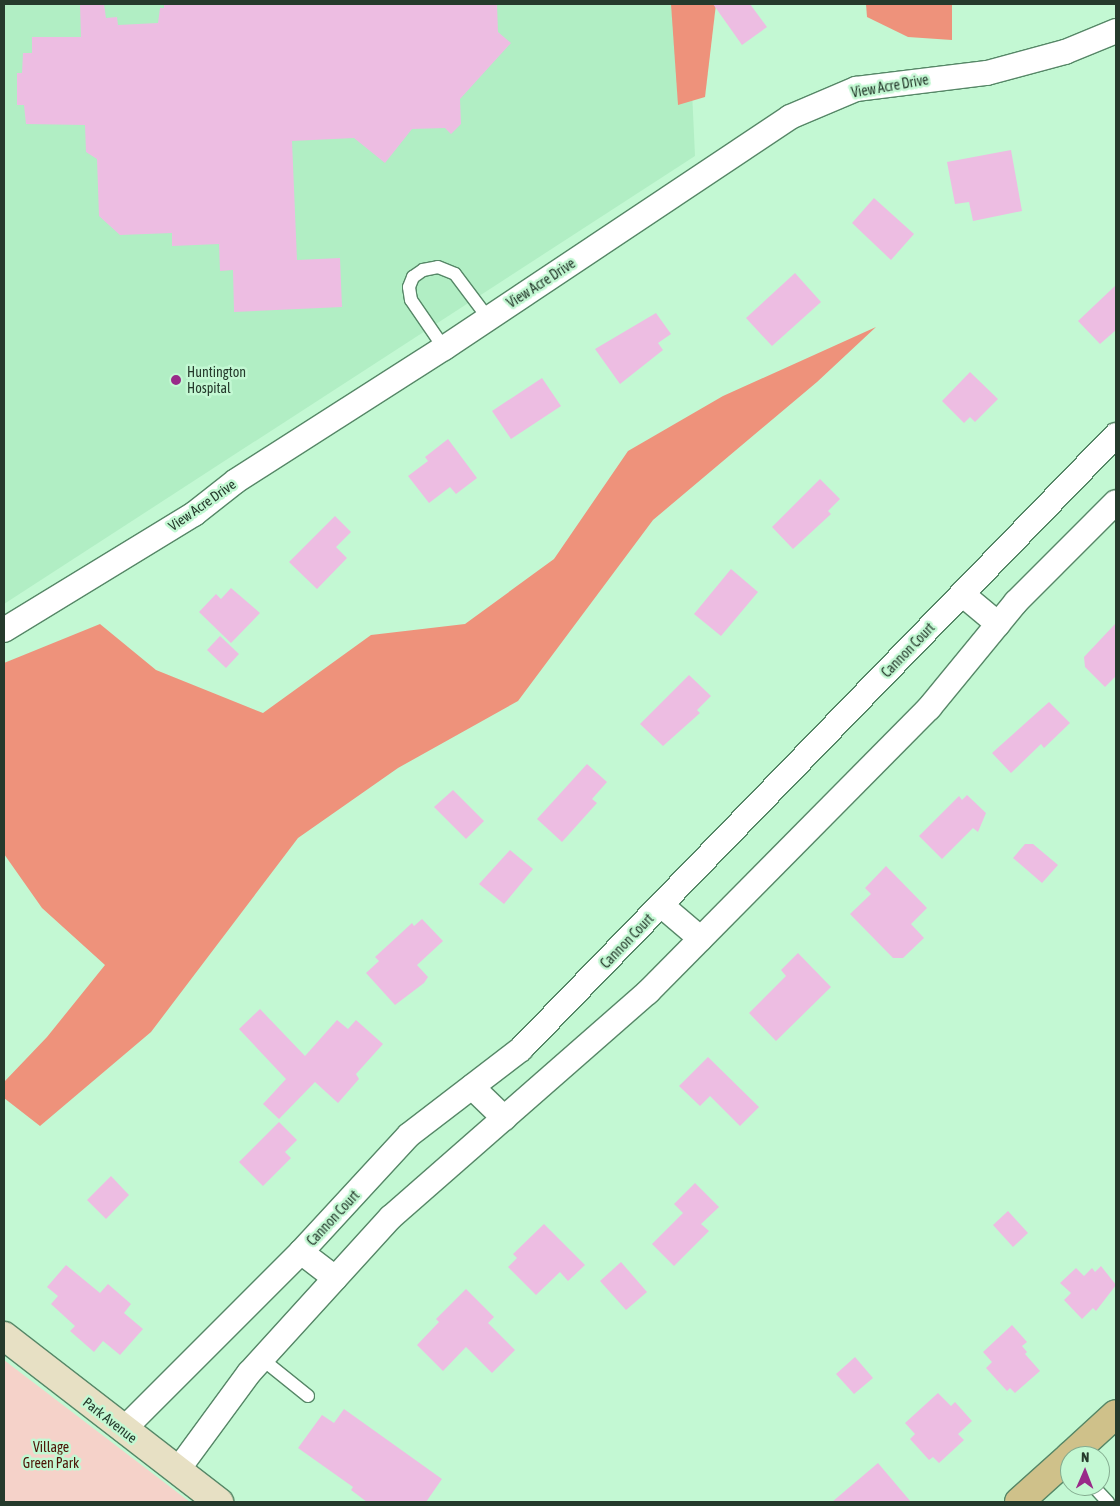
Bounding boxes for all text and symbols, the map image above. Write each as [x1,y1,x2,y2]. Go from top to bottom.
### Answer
street label: View Acre Drive [850,71,930,101]
street label: View Acre Drive [504,255,578,311]
place label: Huntington Hospital [187,364,246,397]
marker: Huntington Hospital [169,373,183,387]
street label: View Acre Drive [165,476,239,534]
street label: Cannon Court [878,619,938,681]
street label: Cannon Court [597,910,657,972]
street label: Cannon Court [303,1187,363,1249]
street label: Park Avenue [80,1394,140,1446]
park label: Village Green Park [23,1439,79,1471]
north arrow [1060,1446,1110,1496]
text: N [1081,1449,1090,1465]

